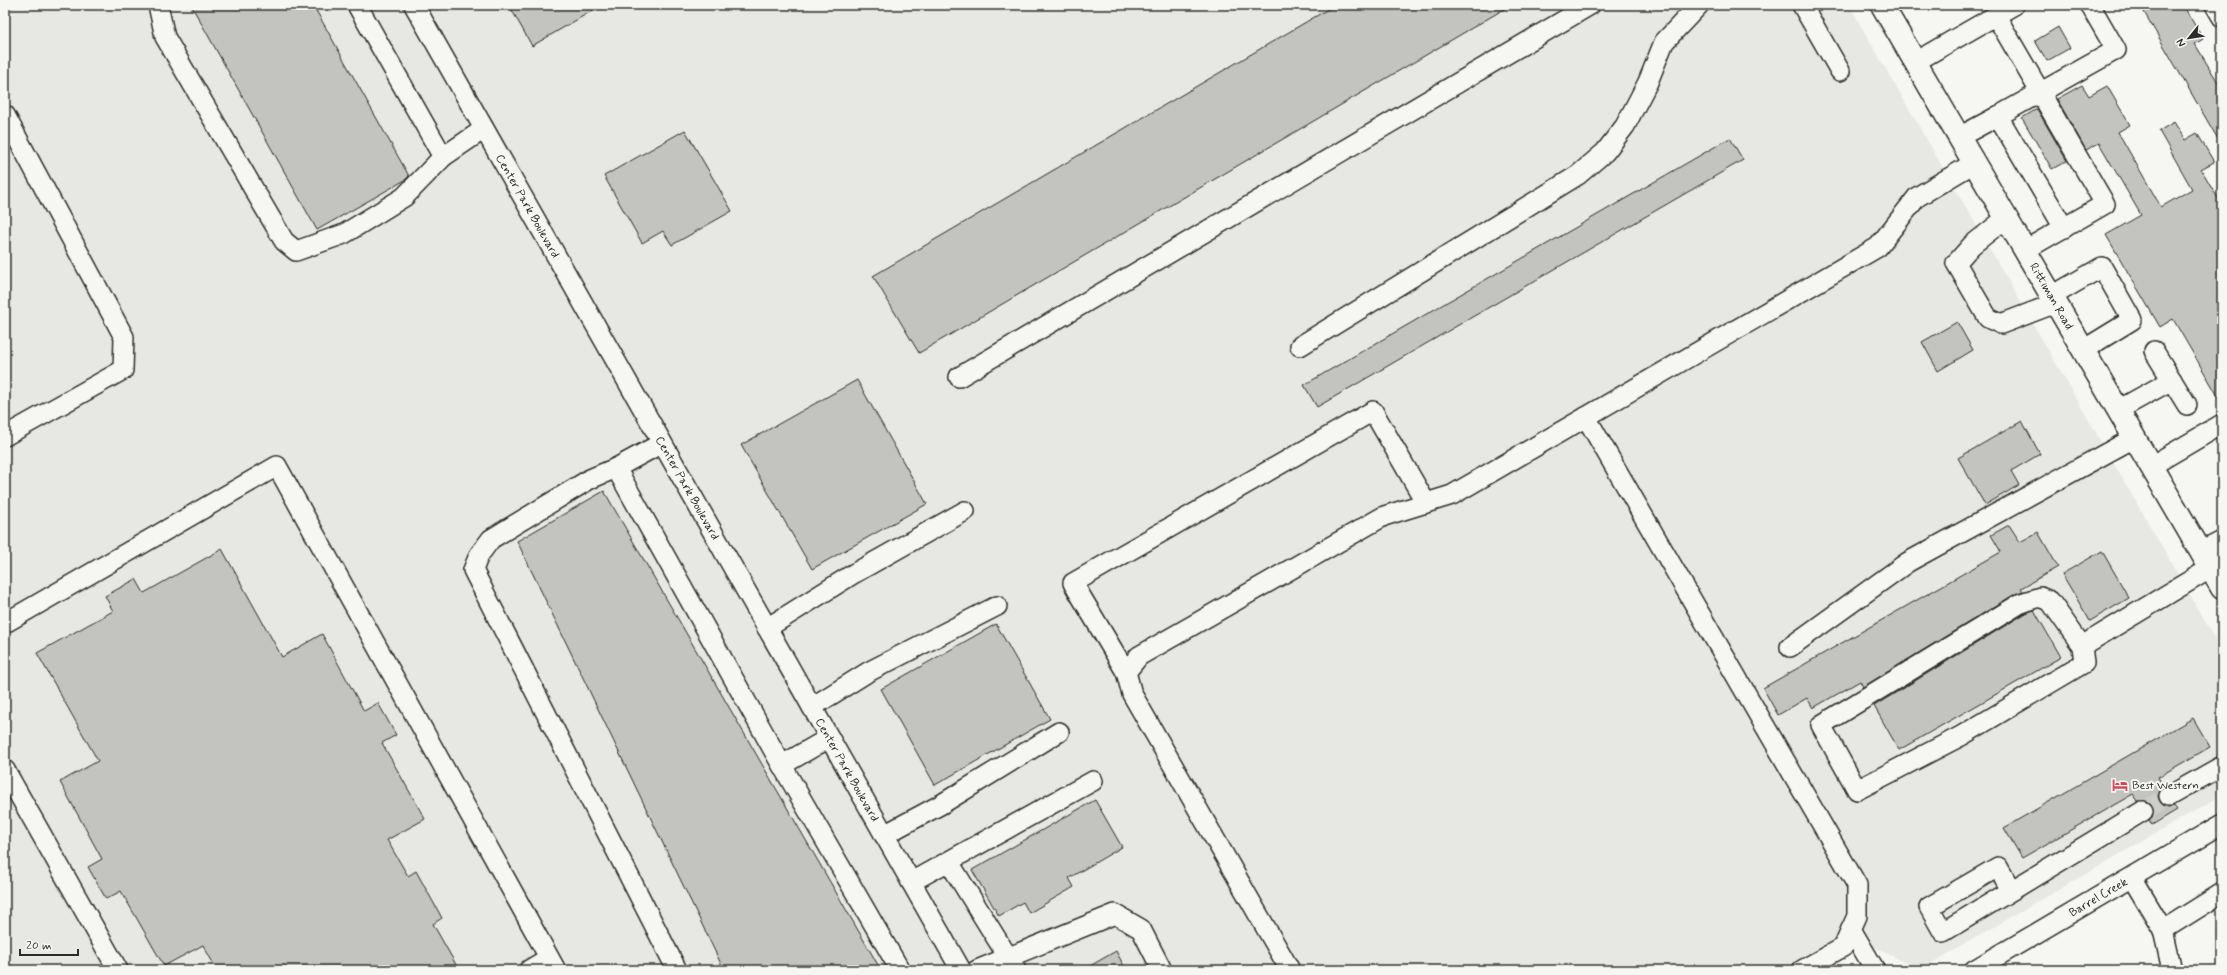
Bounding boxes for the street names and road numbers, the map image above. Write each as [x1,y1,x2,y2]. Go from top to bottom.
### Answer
street label: Center Park Boulevard [491,152,563,261]
street label: Rittiman Road [2025,260,2077,333]
street label: Center Park Boulevard [651,433,723,543]
street label: Center Park Boulevard [811,715,882,825]
street label: Barrel Creek [2066,874,2131,921]

